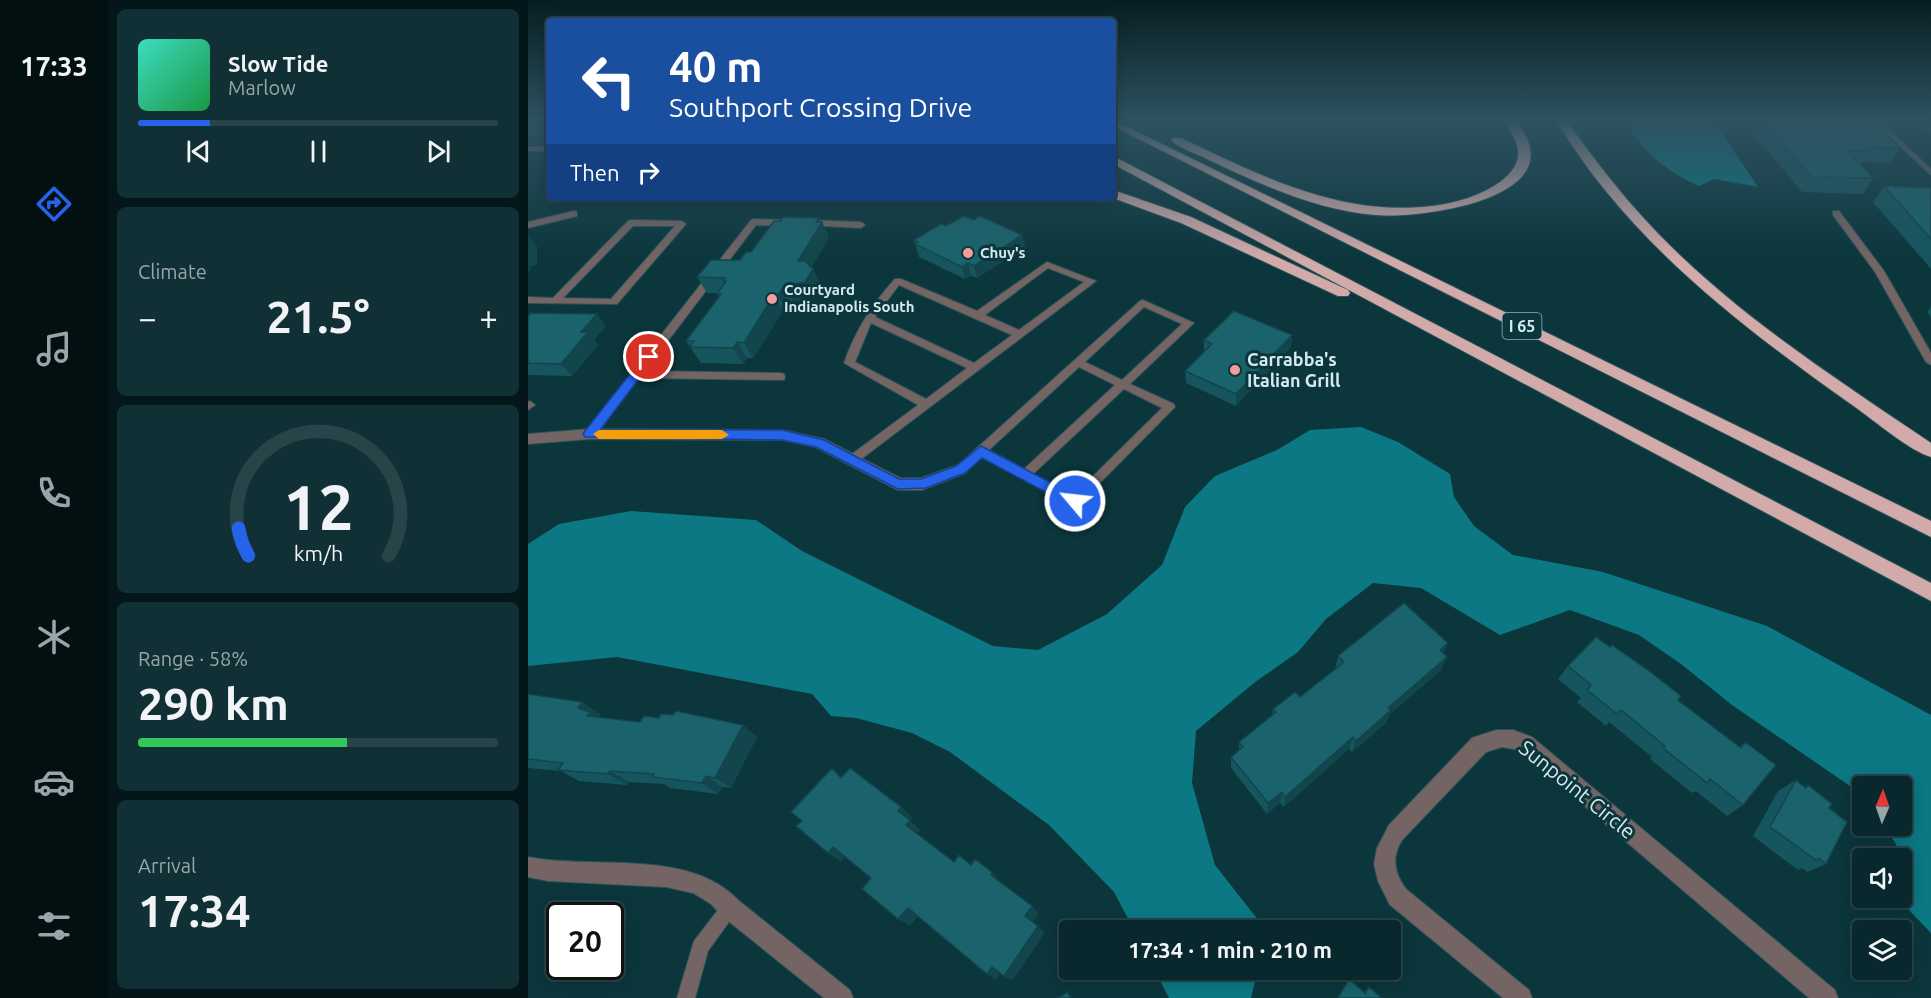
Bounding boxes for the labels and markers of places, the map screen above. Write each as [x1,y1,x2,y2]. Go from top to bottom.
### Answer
place label: Chuy's [980,244,1026,261]
marker: Chuy's [961,246,975,260]
place label: Courtyard Indianapolis South [784,281,914,315]
marker: Courtyard Indianapolis South [765,292,779,306]
pin [623,331,674,382]
place label: Carrabba's Italian Grill [1247,349,1341,390]
marker: Carrabba's Italian Grill [1228,363,1242,377]

